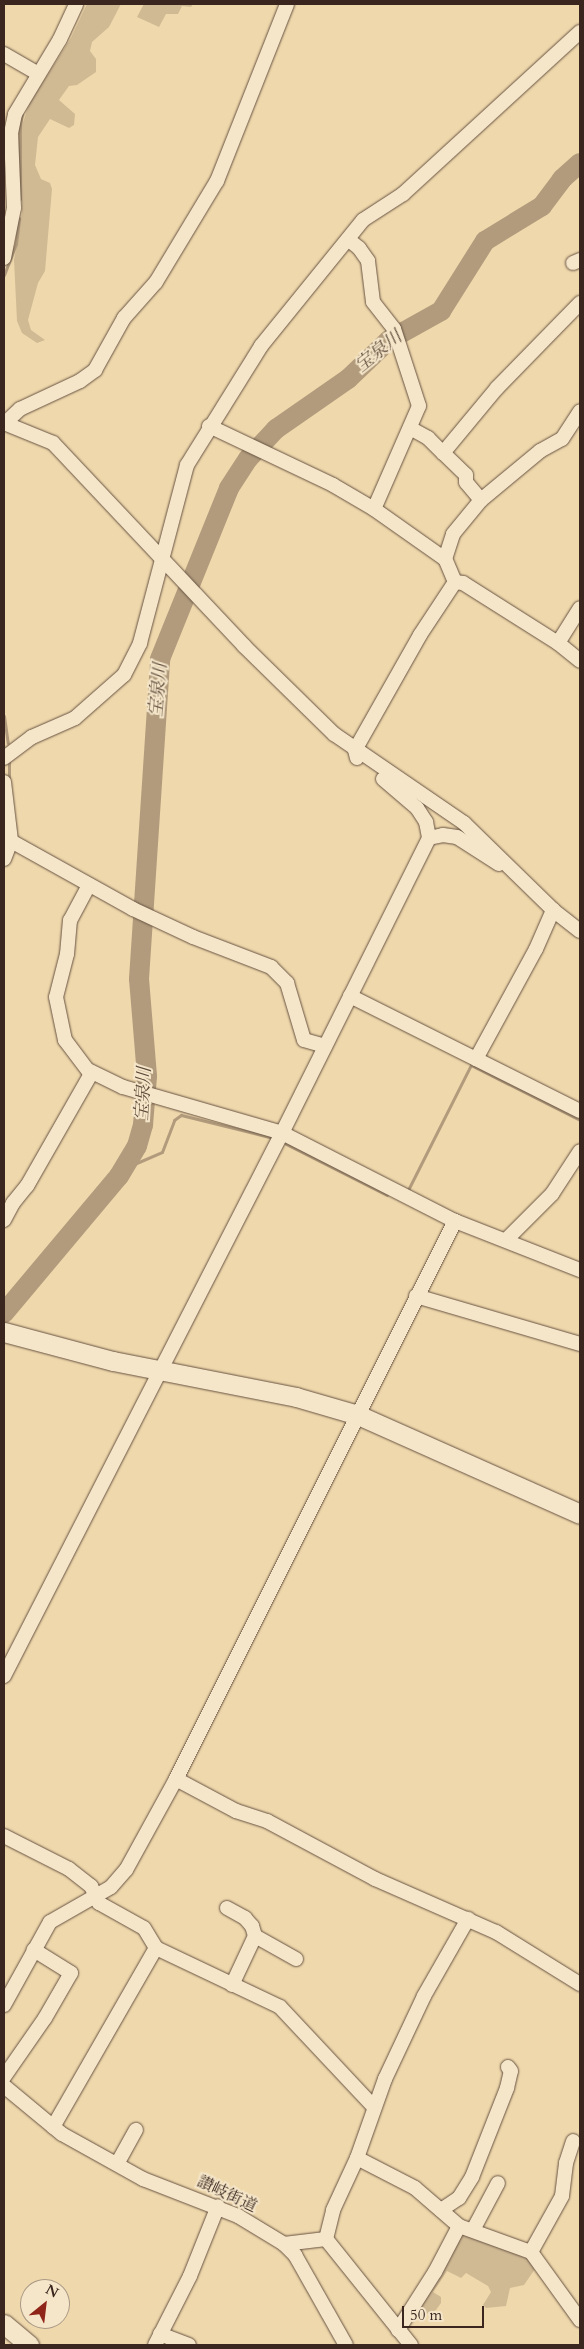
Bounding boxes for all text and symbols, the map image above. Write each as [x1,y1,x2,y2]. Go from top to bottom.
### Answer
water label: 宝泉川 [351,327,407,377]
water label: 宝泉川 [146,662,172,718]
water label: 宝泉川 [132,1066,156,1122]
street label: 讃岐街道 [194,2172,260,2216]
north arrow [20,2279,70,2329]
text: N [42,2280,62,2303]
scale bar [404,2296,486,2328]
text: 50 m [410,2305,442,2325]

